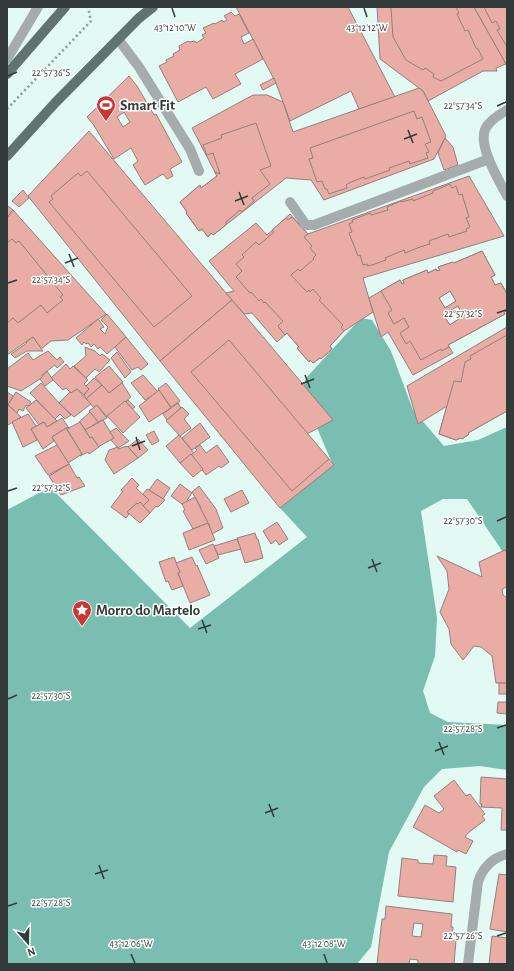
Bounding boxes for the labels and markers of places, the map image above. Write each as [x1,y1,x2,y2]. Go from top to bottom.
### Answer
sports icon: Smart Fit [95,94,117,122]
place label: Smart Fit [120,98,175,113]
place icon: Morro do Martelo [71,599,93,627]
place label: Morro do Martelo [96,603,200,618]

